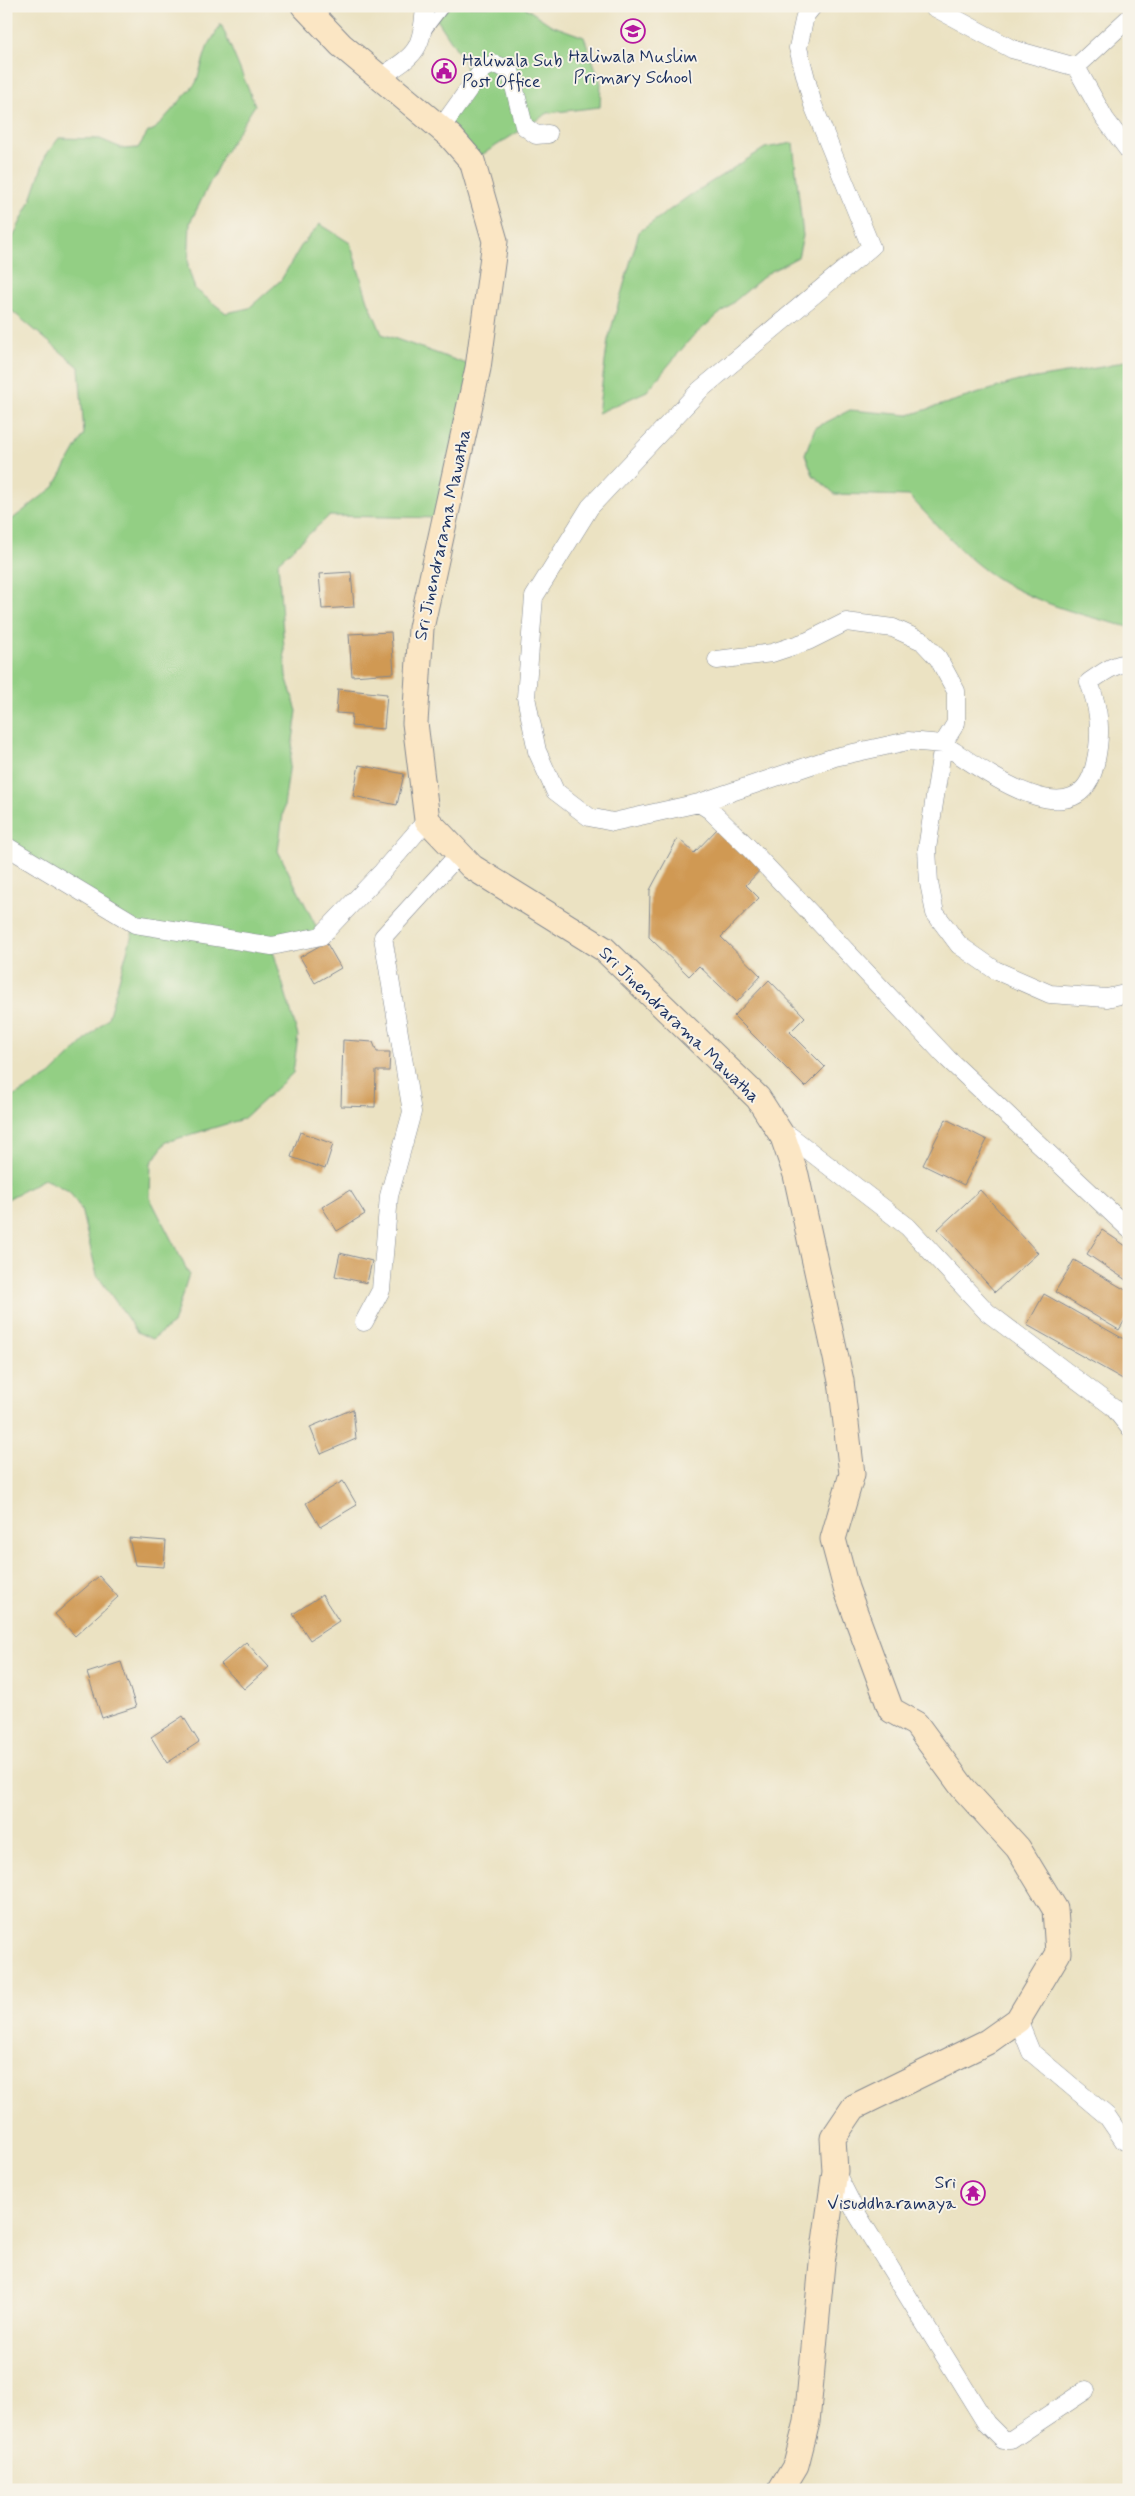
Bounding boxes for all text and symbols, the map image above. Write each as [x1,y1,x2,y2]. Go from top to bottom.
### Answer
school or university icon: Haliwala Muslim Primary School [620,18,646,44]
place label: Haliwala Muslim Primary School [569,45,697,90]
place label: Haliwala Sub Post Office [462,49,563,94]
public building icon: Haliwala Sub Post Office [431,58,457,84]
street label: Sri Jinendrarama Mawatha [409,427,477,643]
street label: Sri Jinendrarama Mawatha [593,942,765,1108]
place label: Sri Visuddharamaya [827,2171,956,2216]
temple icon: Sri Visuddharamaya [960,2180,986,2206]

